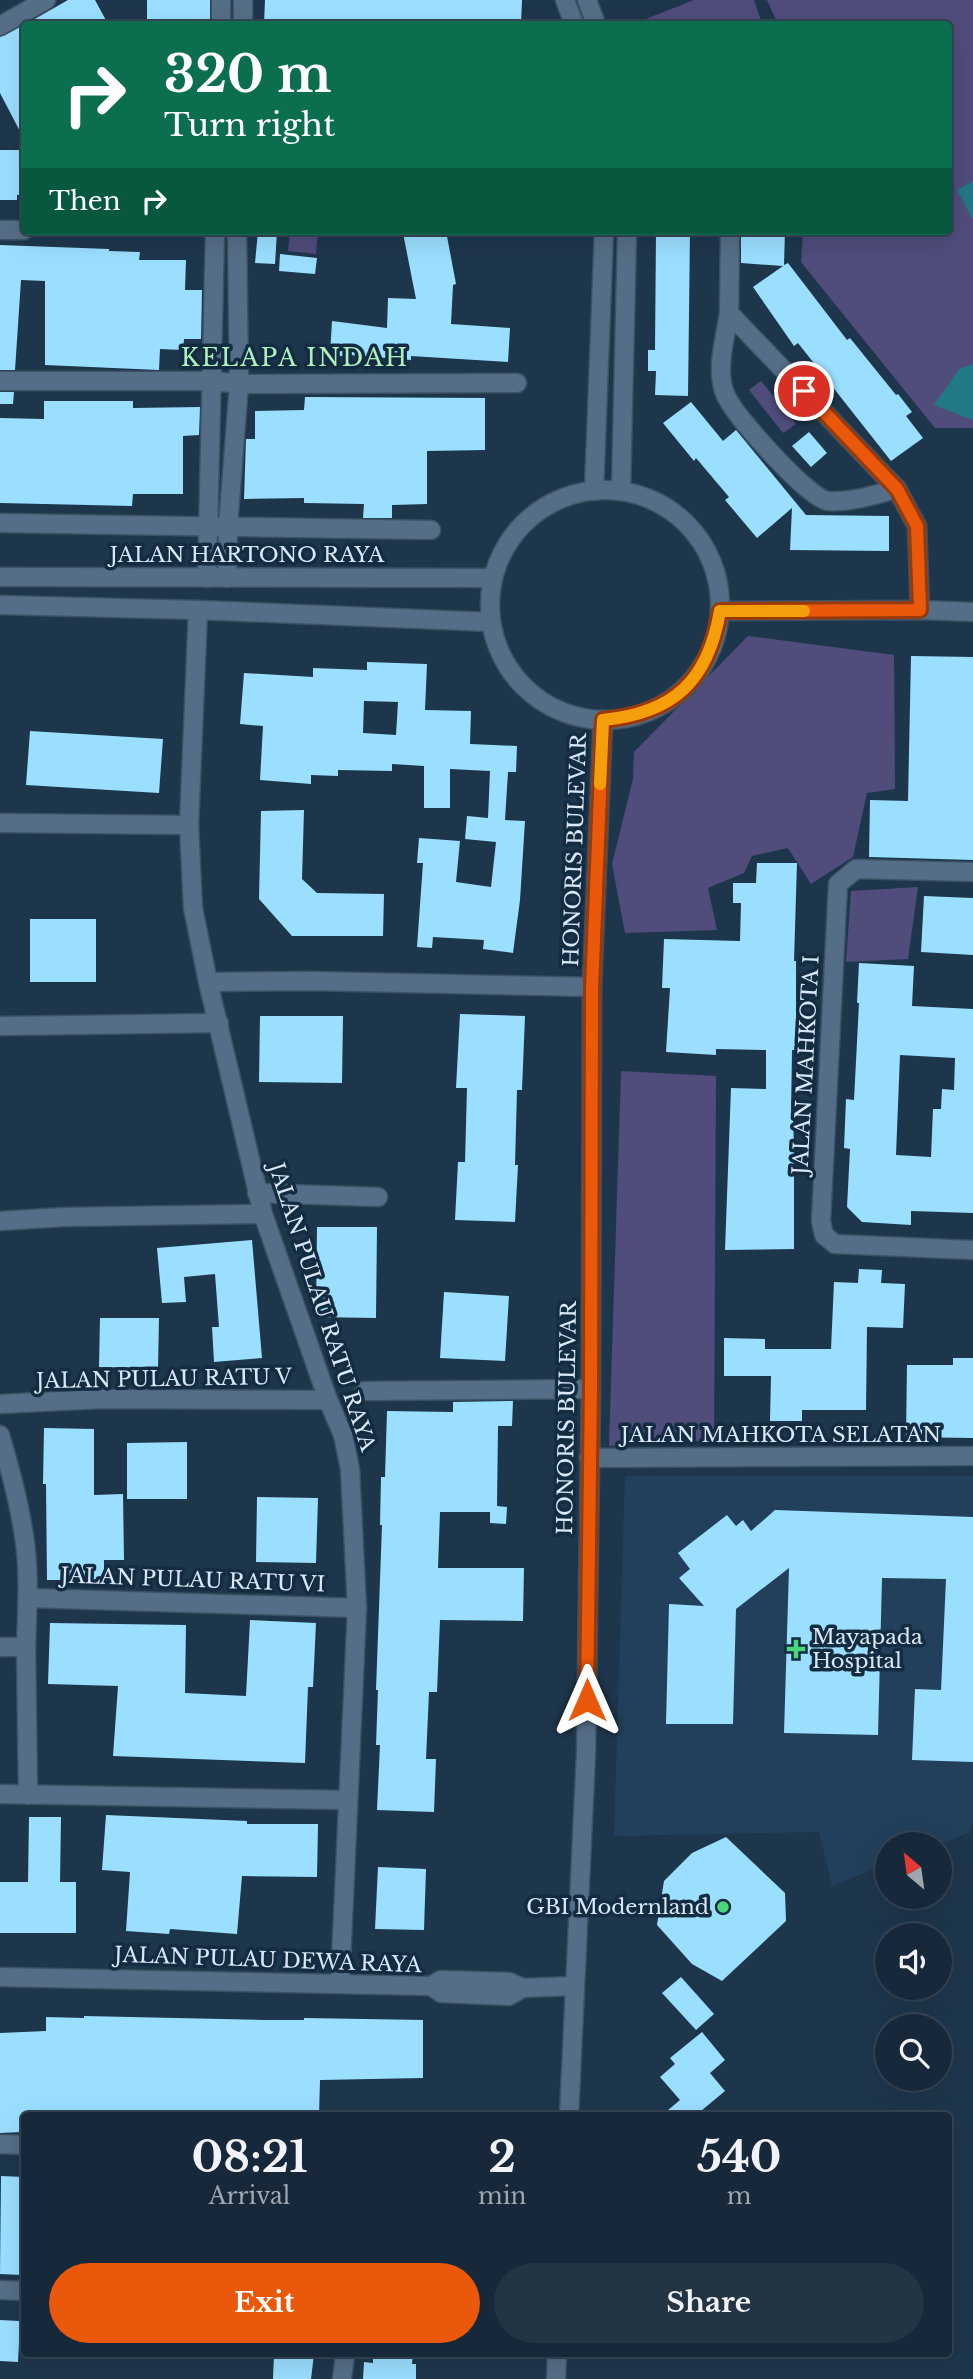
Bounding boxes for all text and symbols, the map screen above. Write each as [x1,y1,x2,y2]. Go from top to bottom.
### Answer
text: 320 m [164,44,331,105]
icon: right [49,49,140,140]
text: Turn right [164,105,335,145]
icon: right [135,182,173,220]
text: Then [49,185,121,217]
district label: KELAPA INDAH [181,343,409,372]
pin [774,361,834,421]
icon: arrive [785,372,823,410]
street label: JALAN HARTONO RAYA [107,542,385,568]
street label: HONORIS BULEVAR [558,731,592,967]
street label: JALAN MAHKOTA I [787,955,825,1178]
street label: JALAN PULAU RATU RAYA [262,1157,381,1455]
street label: HONORIS BULEVAR [552,1299,582,1535]
street label: JALAN PULAU RATU V [33,1364,293,1394]
street label: JALAN MAHKOTA SELATAN [618,1422,941,1448]
street label: JALAN PULAU RATU VI [57,1562,326,1598]
place label: Mayapada Hospital [812,1624,923,1674]
marker: Mayapada Hospital [786,1639,806,1659]
position arrow [550,1663,624,1737]
north arrow [875,1832,952,1909]
map controls [875,1832,952,2091]
place label: GBI Modernland [526,1894,709,1920]
marker: GBI Modernland [715,1899,731,1915]
button: sound [875,1923,952,2000]
street label: JALAN PULAU DEWA RAYA [111,1942,423,1978]
button: search [875,2014,952,2091]
text: 08:21 [192,2131,307,2183]
text: 2 [489,2131,516,2183]
text: 540 [697,2131,781,2183]
text: Arrival [209,2182,290,2210]
text: min [478,2182,526,2210]
text: m [727,2182,752,2210]
button: Exit [49,2263,480,2343]
button: Share [494,2263,924,2343]

